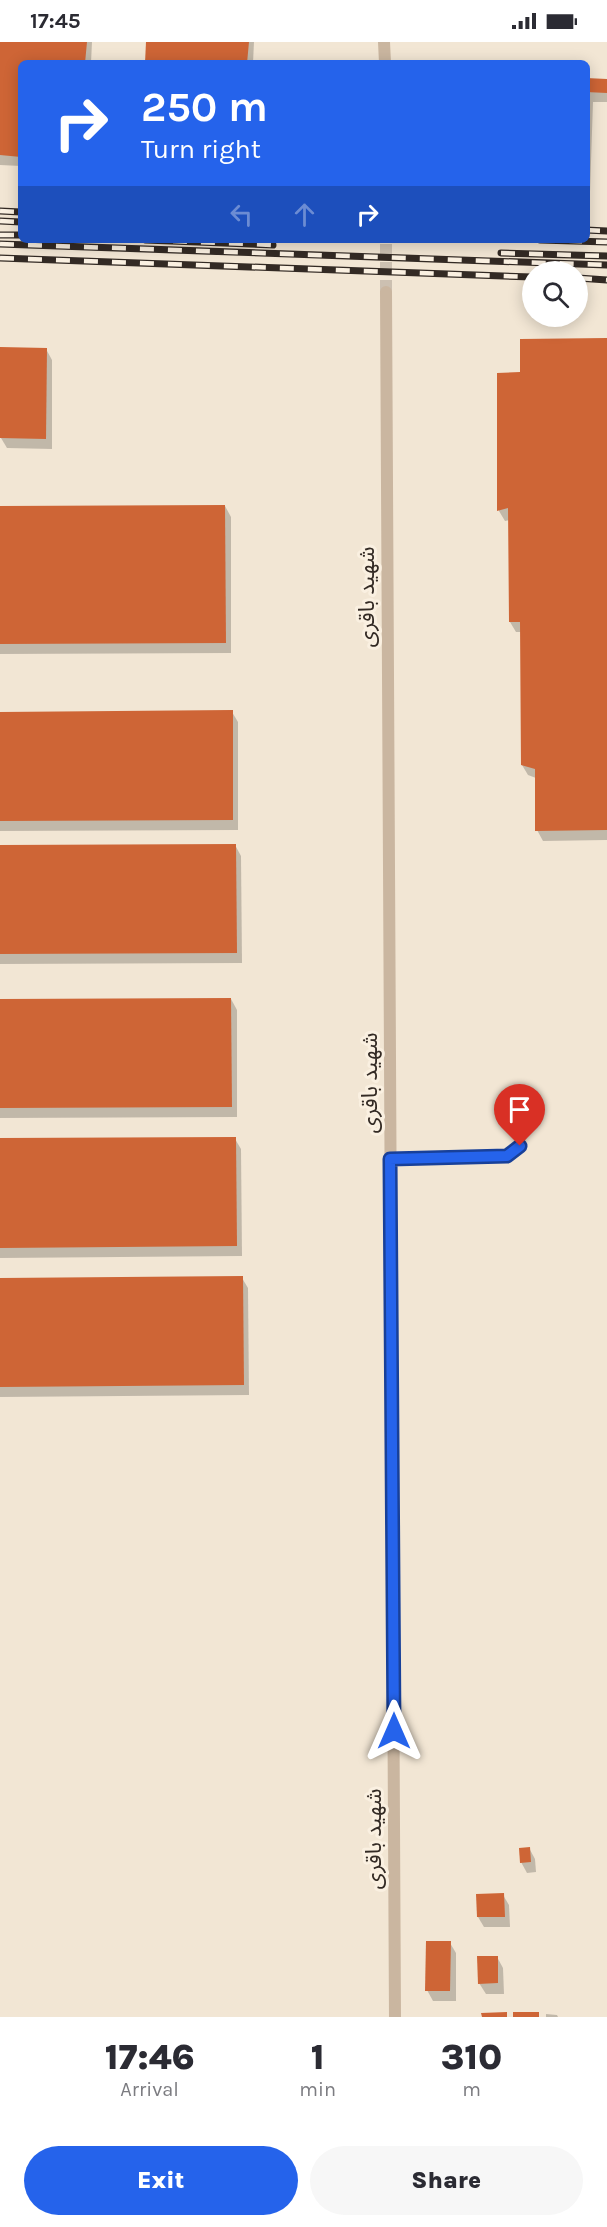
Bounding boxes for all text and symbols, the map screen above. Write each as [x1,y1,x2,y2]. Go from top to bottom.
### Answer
text: 17:45 [30,8,81,34]
text: 250 m [141,82,268,132]
icon: right [42,84,120,162]
text: Turn right [141,133,261,165]
icon: left [225,198,258,231]
icon: ahead [288,198,321,231]
icon: right [351,198,384,231]
map controls [522,261,588,327]
button: search [522,261,588,327]
street label: شهید باقری [354,546,380,648]
street label: شهید باقری [357,1032,383,1134]
pin [494,1084,545,1146]
icon: arrive [503,1093,536,1126]
position arrow [362,1699,426,1763]
street label: شهید باقری [361,1788,387,1890]
text: 17:46 [105,2036,195,2078]
text: 1 [311,2036,325,2078]
text: 310 [441,2036,502,2078]
text: Arrival [120,2078,179,2101]
text: min [299,2078,336,2101]
text: m [462,2078,481,2101]
button: Exit [24,2146,298,2215]
button: Share [310,2146,583,2215]

